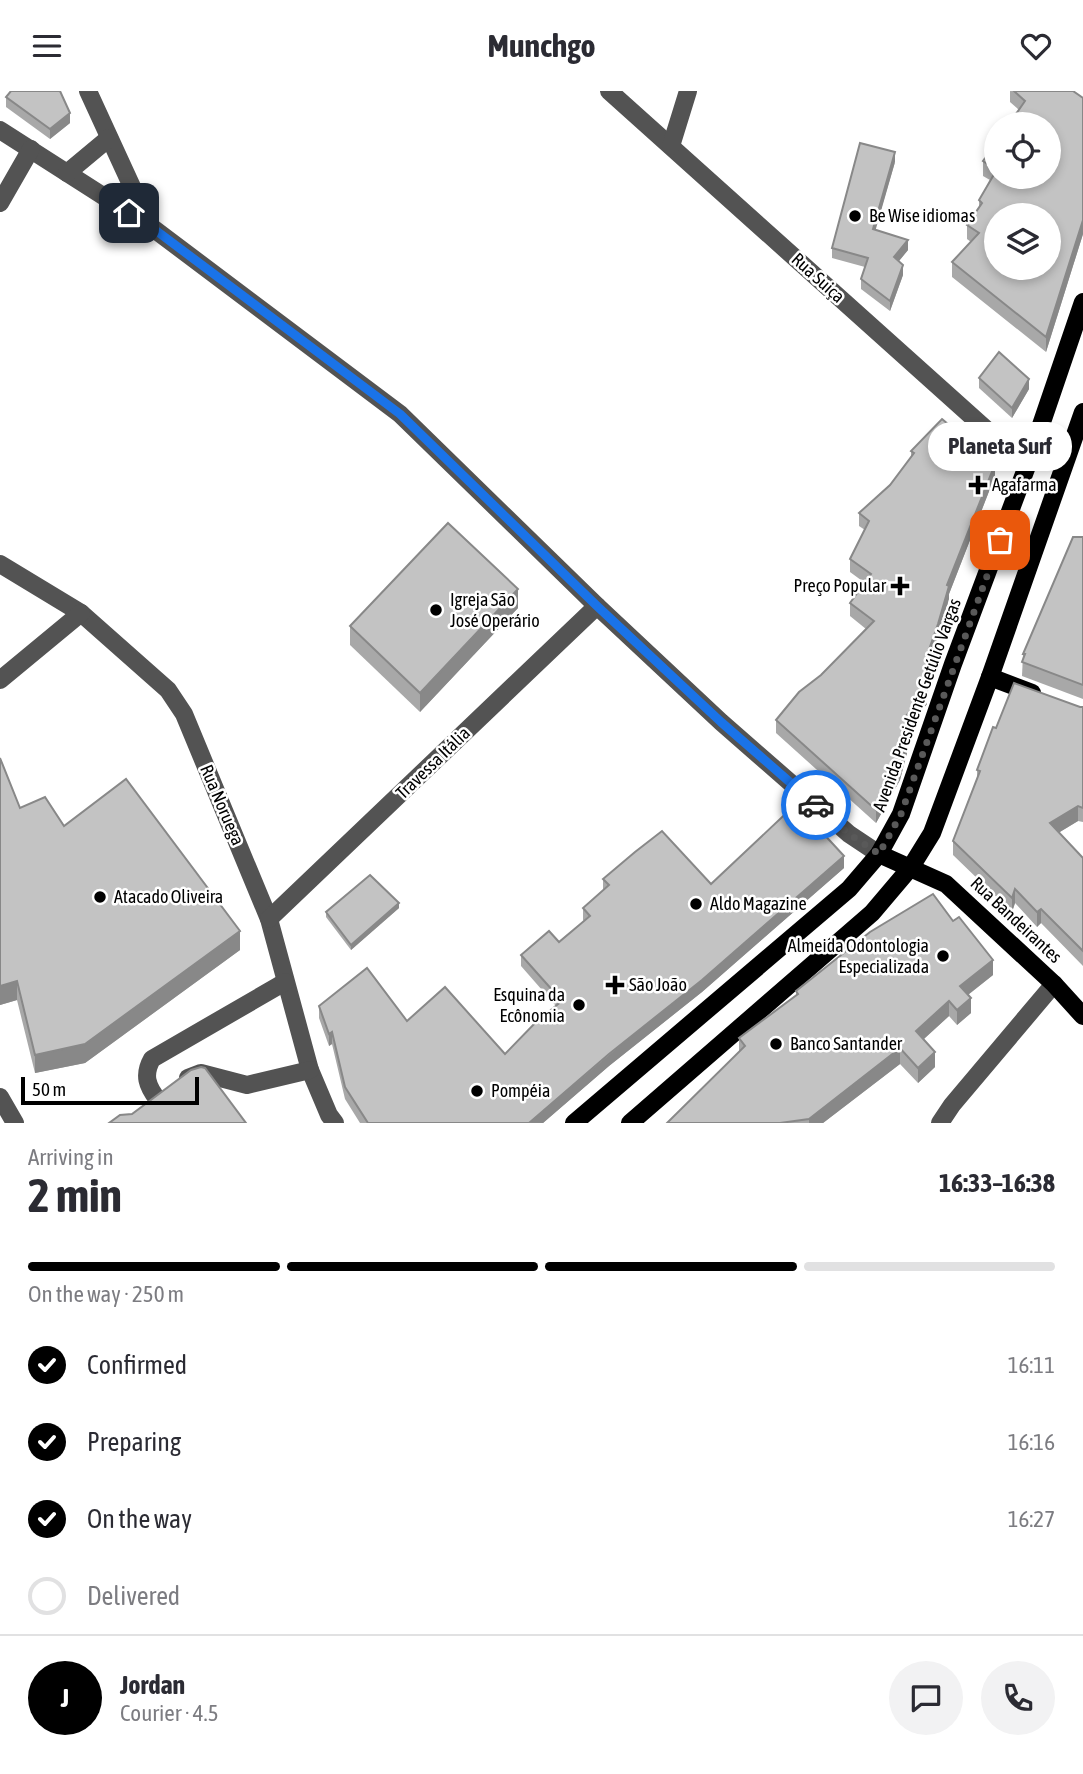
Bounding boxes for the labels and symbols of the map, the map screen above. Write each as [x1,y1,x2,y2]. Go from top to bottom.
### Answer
pin [99,183,159,243]
place label: Be Wise idiomas [869,205,975,226]
marker: Be Wise idiomas [847,208,863,224]
street label: Rua Suiça [788,248,849,307]
callout: Planeta Surf [928,421,1072,470]
place label: Agafarma [992,474,1057,495]
marker: Agafarma [970,477,986,493]
pin [970,510,1030,570]
place label: Preço Popular [793,575,887,596]
marker: Preço Popular [892,578,908,594]
place label: Igreja São José Operário [450,589,540,631]
street label: Avenida Presidente Getúlio Vargas [868,595,965,814]
marker: Igreja São José Operário [428,602,444,618]
street label: Travessa Itália [391,722,474,803]
street label: Rua Noruega [196,761,249,848]
courier [781,770,851,840]
street label: Rua Bandeirantes [967,872,1066,967]
place label: Atacado Oliveira [114,886,223,907]
marker: Atacado Oliveira [92,889,108,905]
place label: Aldo Magazine [710,893,807,914]
marker: Aldo Magazine [688,896,704,912]
place label: Almeida Odontologia Especializada [788,935,929,977]
marker: Almeida Odontologia Especializada [935,948,951,964]
place label: São João [629,974,687,995]
marker: São João [607,977,623,993]
place label: Esquina da Ecônomia [493,984,565,1026]
marker: Esquina da Ecônomia [571,997,587,1013]
place label: Banco Santander [790,1033,903,1054]
marker: Banco Santander [768,1036,784,1052]
scale bar [21,1074,200,1106]
place label: Pompéia [491,1080,550,1101]
marker: Pompéia [469,1083,485,1099]

